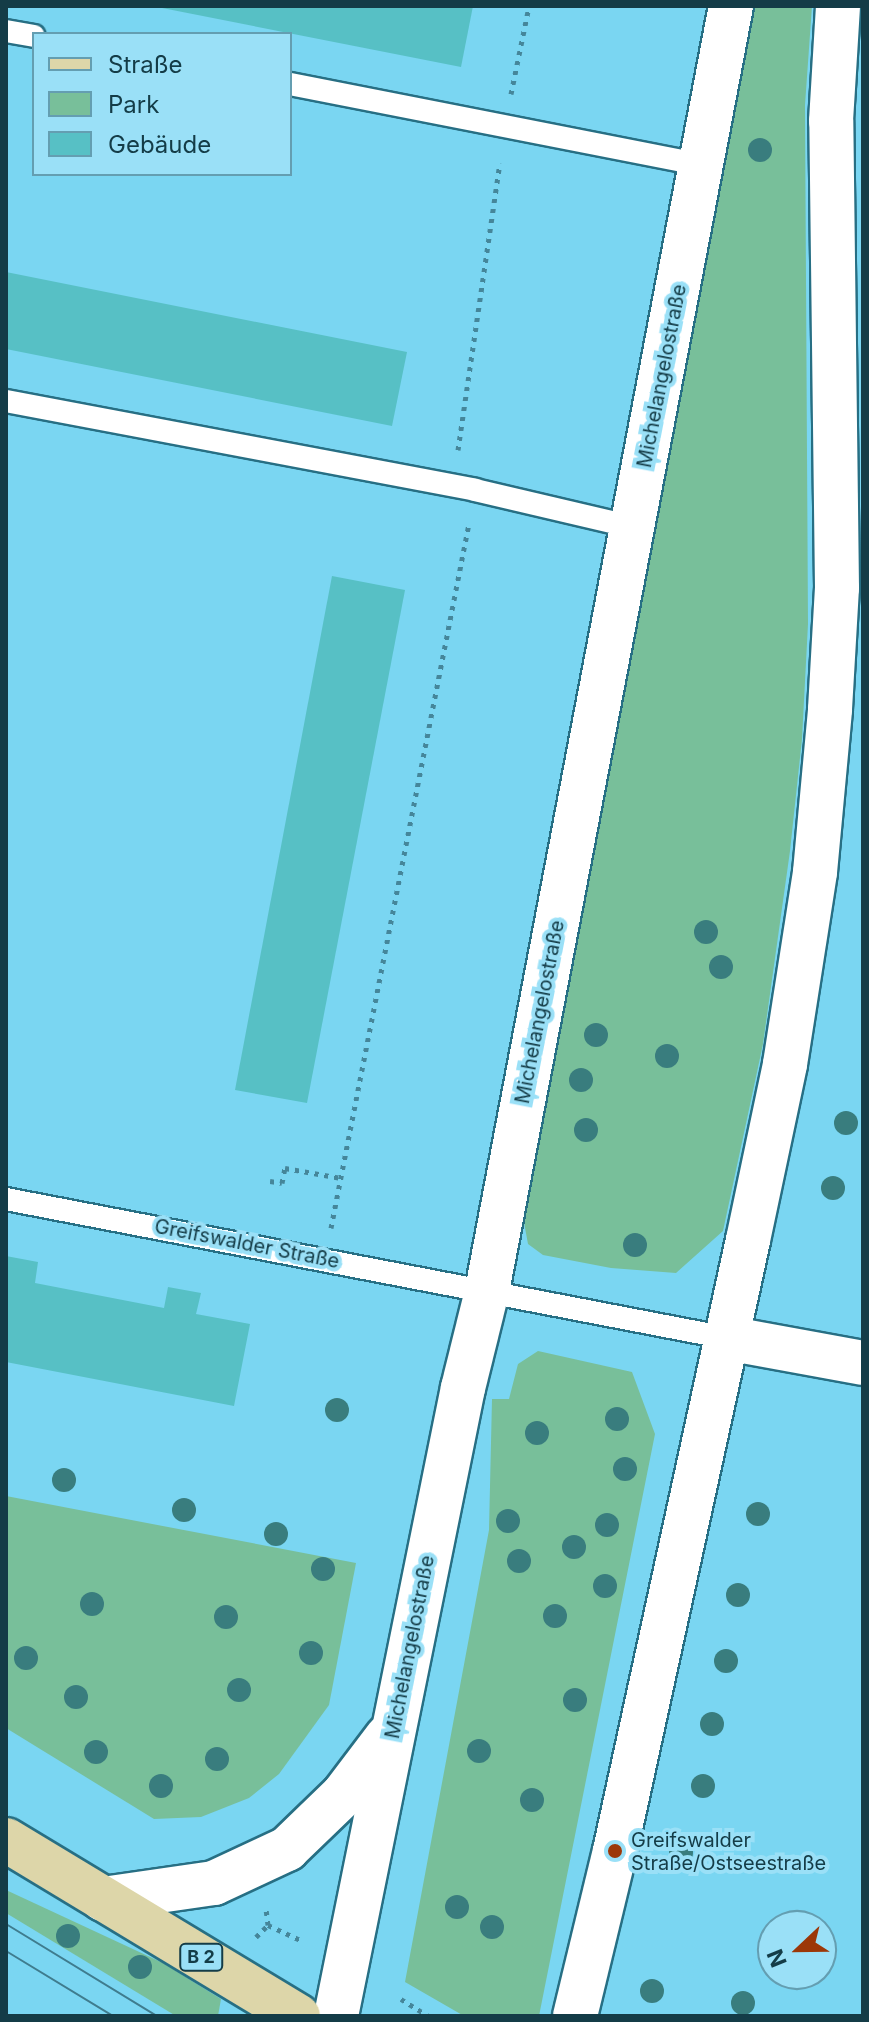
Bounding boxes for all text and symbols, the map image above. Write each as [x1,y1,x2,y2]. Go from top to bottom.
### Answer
legend [32,32,292,176]
text: Straße [108,50,183,79]
text: Park [108,90,159,119]
text: Gebäude [108,130,211,159]
street label: Michelangelostraße [632,282,692,470]
street label: Michelangelostraße [510,918,570,1106]
street label: Greifswalder Straße [153,1214,341,1274]
street label: Michelangelostraße [380,1553,440,1741]
place label: Greifswalder Straße/Ostseestraße [631,1828,826,1875]
marker: Greifswalder Straße/Ostseestraße [606,1842,624,1860]
north arrow [757,1910,837,1990]
road number: B 2 [179,1943,223,1971]
text: N [761,1946,792,1971]

